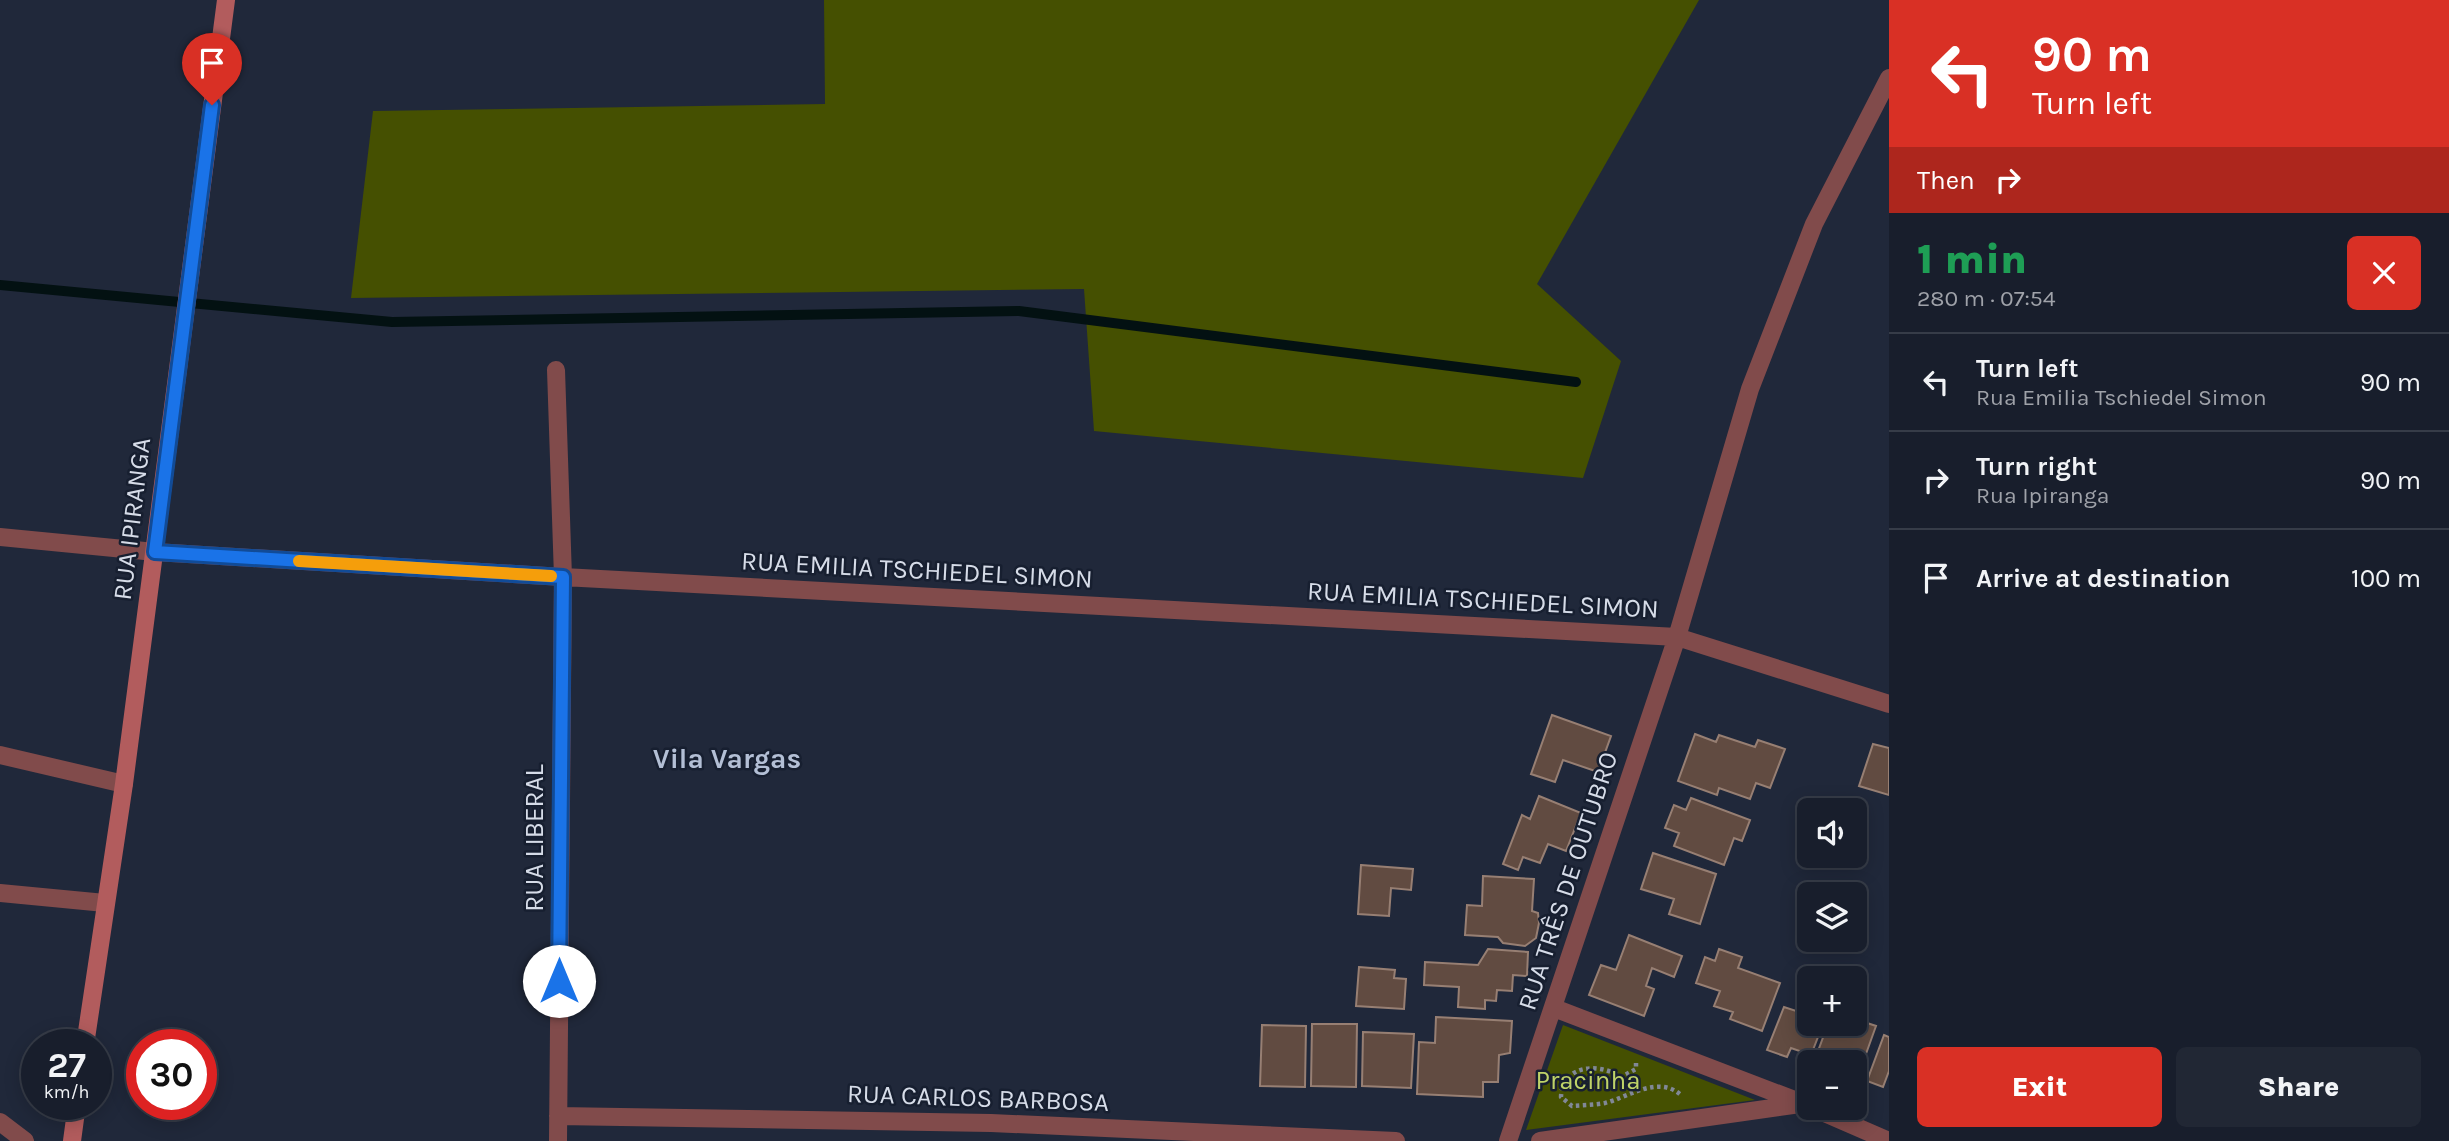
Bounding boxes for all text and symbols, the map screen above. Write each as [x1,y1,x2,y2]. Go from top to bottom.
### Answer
text: 90 m [2032,26,2152,83]
icon: left [1917,28,2008,119]
pin [182,33,242,105]
icon: arrive [193,44,231,82]
text: Turn left [2032,85,2152,122]
icon: right [1989,161,2027,199]
text: Then [1917,165,1975,196]
text: 1 min [1917,234,2027,284]
button: close [2347,236,2421,310]
text: 280 m · 07:54 [1917,285,2056,312]
text: Turn left [1976,353,2078,384]
icon: left [1917,363,1955,401]
text: 90 m [2360,367,2421,398]
text: Rua Emilia Tschiedel Simon [1976,384,2267,411]
street label: RUA IPIRANGA [107,436,157,602]
text: Turn right [1976,451,2097,482]
icon: right [1917,461,1955,499]
text: 90 m [2360,465,2421,496]
text: Rua Ipiranga [1976,482,2109,509]
street label: RUA EMILIA TSCHIEDEL SIMON [740,545,1094,595]
icon: arrive [1917,559,1955,597]
text: Arrive at destination [1976,563,2230,594]
text: 100 m [2351,563,2421,594]
street label: RUA EMILIA TSCHIEDEL SIMON [1306,575,1660,625]
district label: Vila Vargas [653,742,801,775]
street label: RUA TRÊS DE OUTUBRO [1512,748,1624,1014]
street label: RUA LIBERAL [519,764,550,912]
map controls [1797,798,1867,1120]
button: sound [1797,798,1867,868]
button: layers [1797,882,1867,952]
position arrow [522,944,596,1018]
button: + [1797,966,1867,1036]
speed limit sign: 30 [126,1029,217,1120]
text: 27 [47,1045,86,1086]
button: Exit [1917,1047,2162,1127]
button: Share [2176,1047,2421,1127]
button: − [1797,1050,1867,1120]
park label: Pracinha [1536,1065,1640,1096]
street label: RUA CARLOS BARBOSA [846,1078,1110,1118]
text: km/h [44,1081,89,1103]

